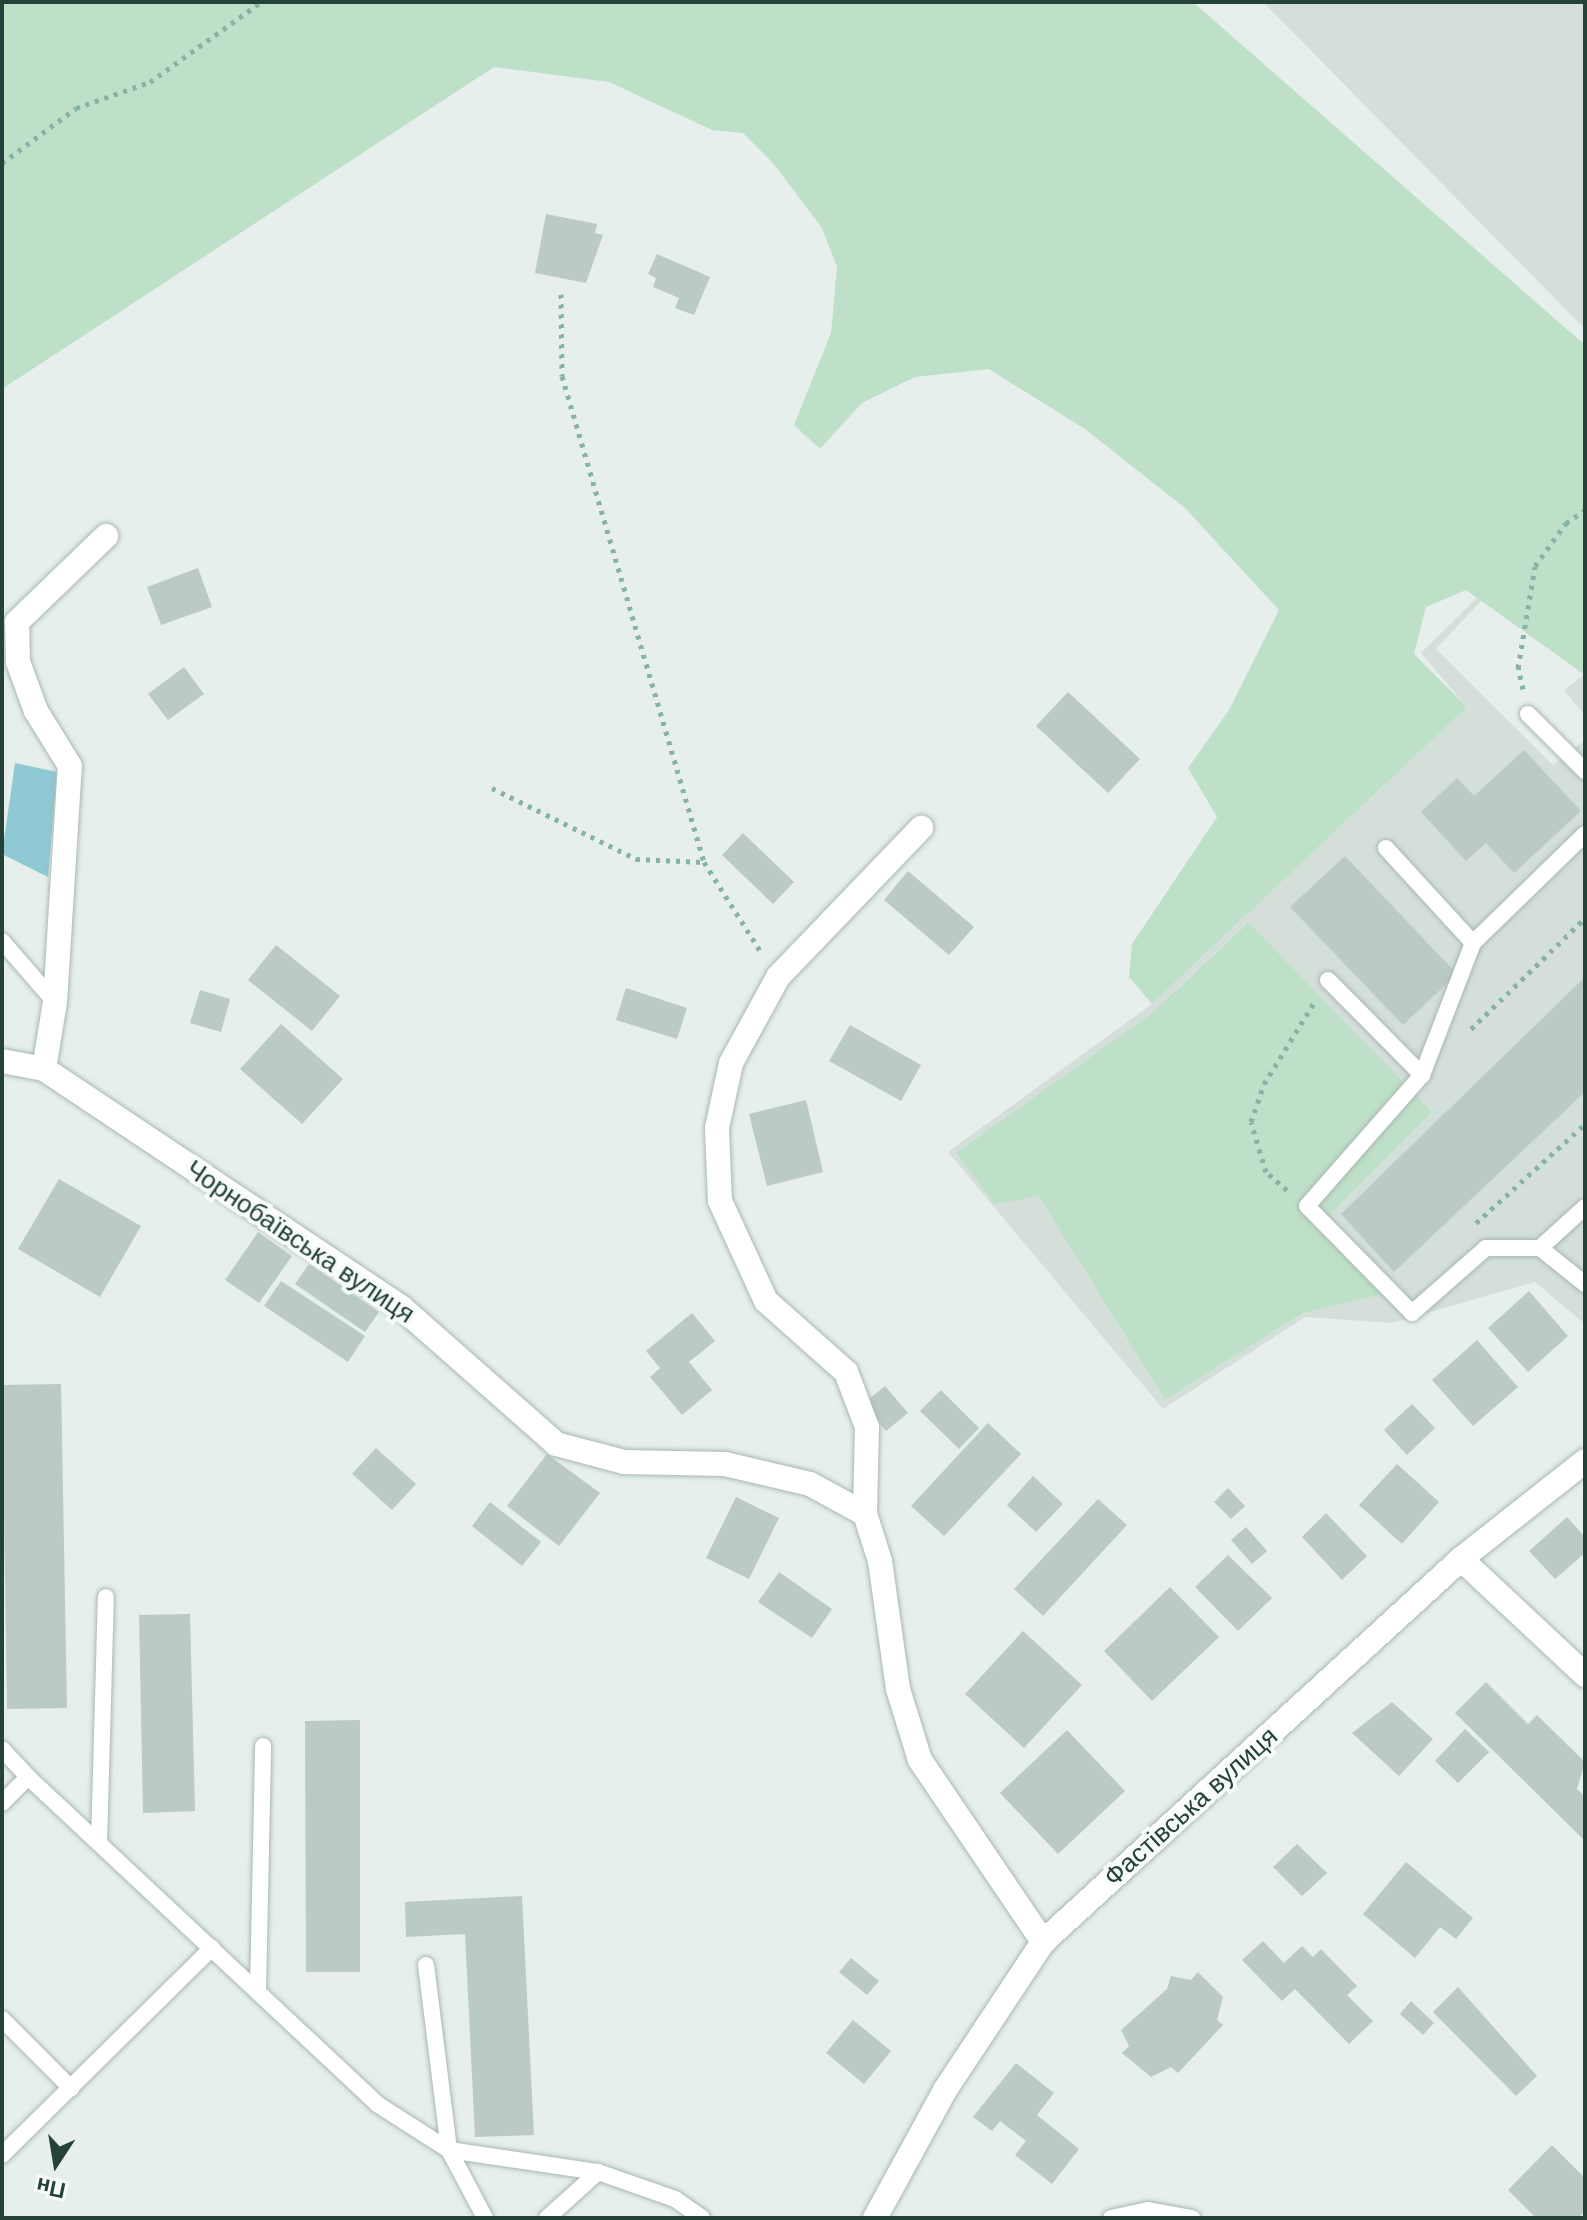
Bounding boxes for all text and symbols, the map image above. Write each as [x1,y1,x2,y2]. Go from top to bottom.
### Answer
street label: Чорнобаївська вулиця [180,1154,420,1330]
street label: Фастівська вулиця [1098,1721,1284,1893]
north arrow [16,2124,96,2204]
text: Пн [34,2171,68,2205]

